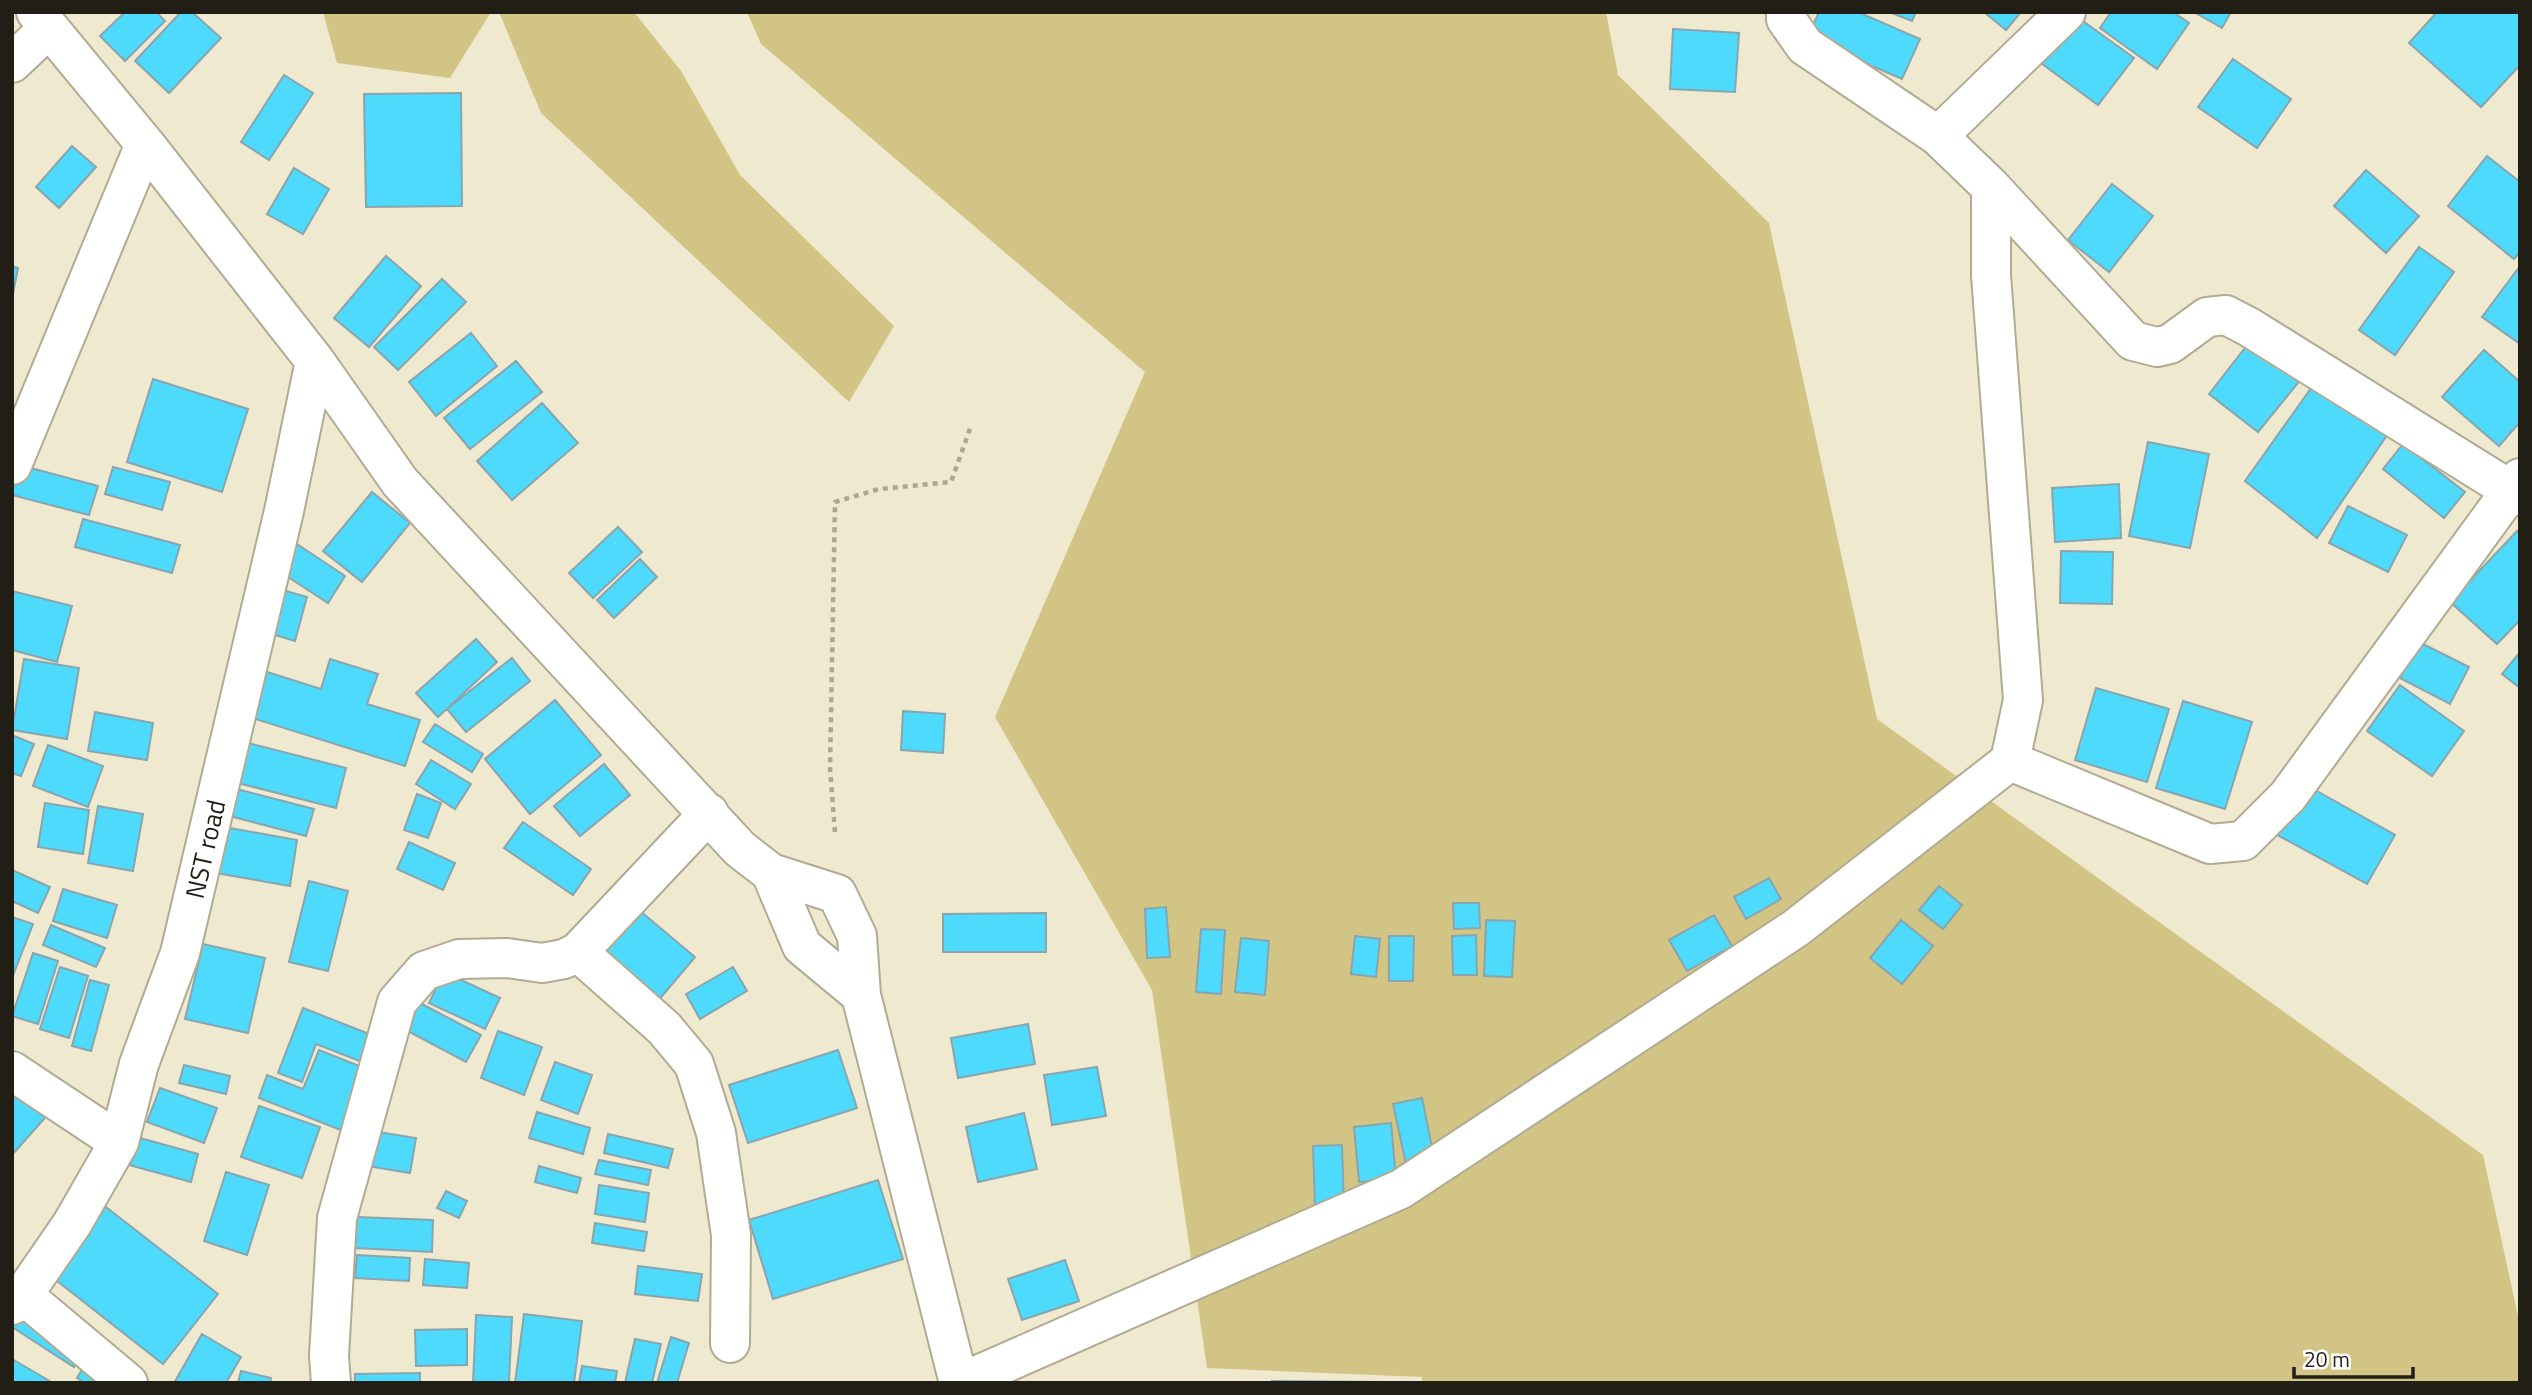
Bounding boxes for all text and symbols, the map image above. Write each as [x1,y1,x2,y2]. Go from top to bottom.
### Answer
street label: NST road [175,796,235,902]
scale bar [2294,1336,2413,1380]
text: 20 m [2304,1343,2350,1375]

